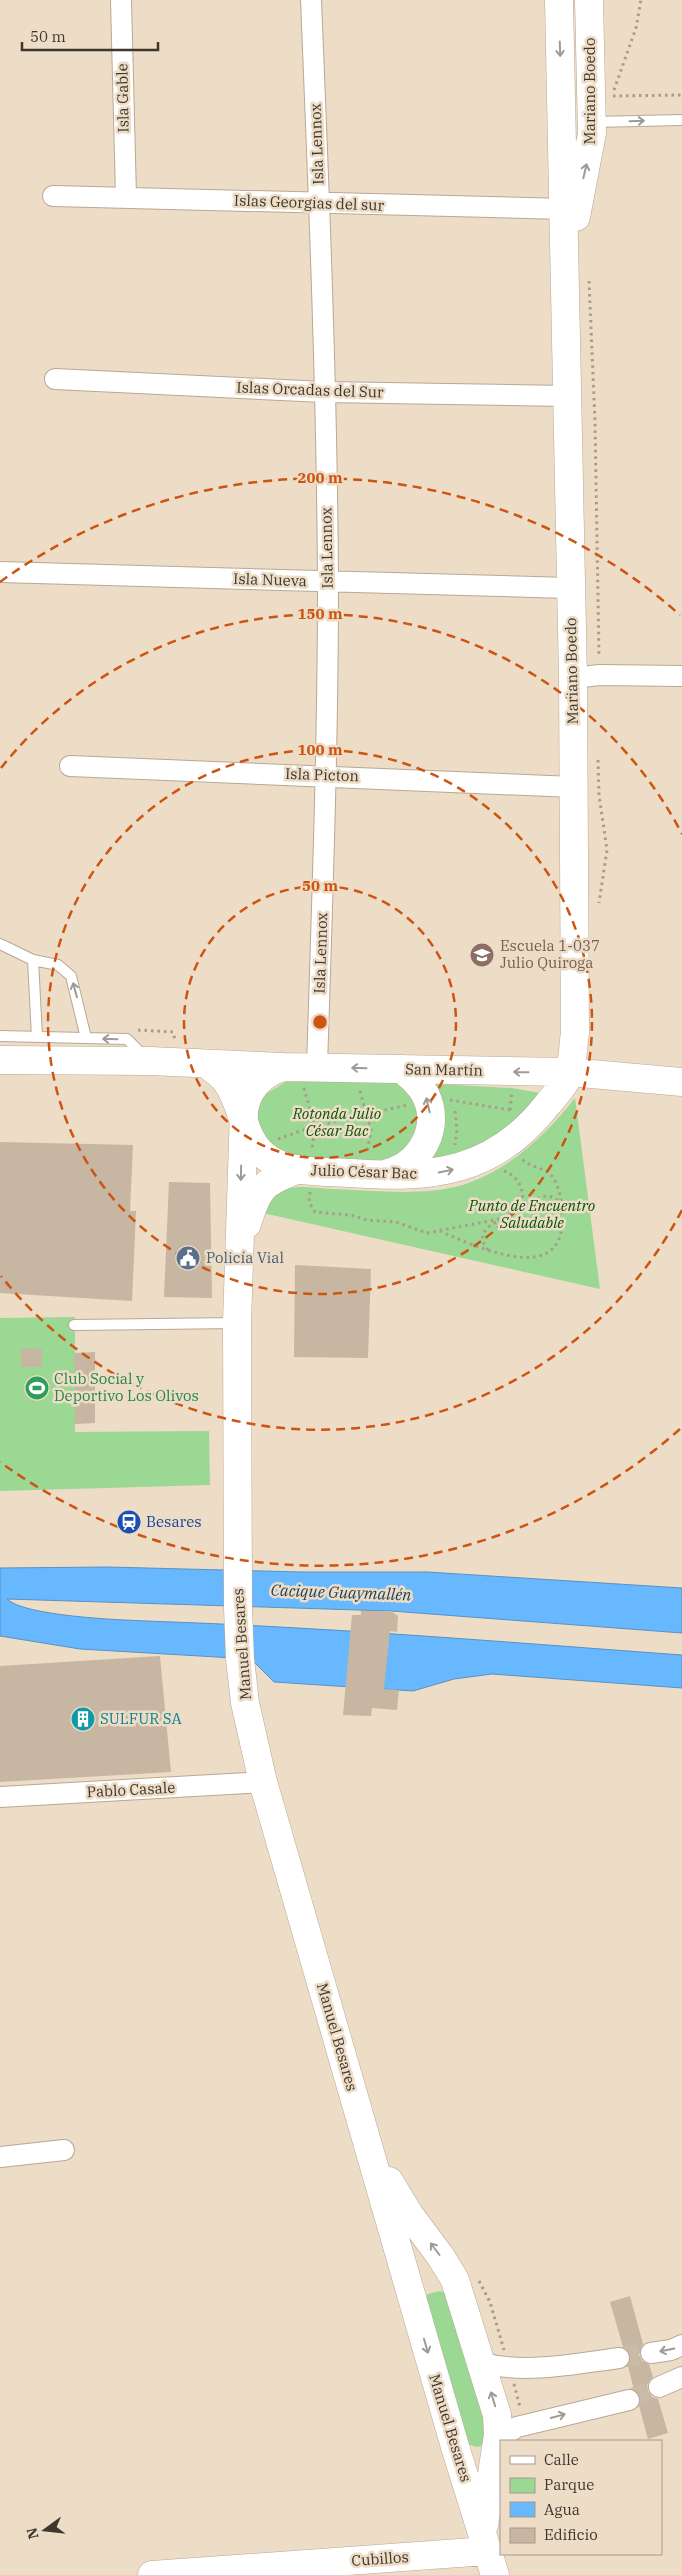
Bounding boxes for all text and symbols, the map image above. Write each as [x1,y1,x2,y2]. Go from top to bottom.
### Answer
scale bar [22,20,159,52]
text: 50 m [30,27,66,46]
street label: Mariano Boedo [580,38,599,144]
one-way arrow [555,40,565,56]
street label: Isla Gable [112,63,133,133]
street label: Isla Lennox [306,103,327,185]
one-way arrow [628,116,645,126]
one-way arrow [581,163,590,179]
street label: Islas Georgias del sur [234,190,385,215]
street label: Islas Orcadas del Sur [236,377,384,402]
text: 200 m [297,468,343,487]
street label: Isla Lennox [316,507,337,589]
street label: Isla Nueva [233,569,307,590]
text: 150 m [297,604,343,623]
street label: Mariano Boedo [561,617,582,725]
text: 100 m [297,740,343,759]
street label: Isla Picton [285,764,360,785]
text: 50 m [302,876,338,895]
street label: Isla Lennox [310,912,331,994]
place label: Escuela 1-037 Julio Quiroga [500,936,600,972]
school or university icon: Escuela 1-037 Julio Quiroga [469,942,495,968]
one-way arrow [70,983,79,999]
centre of rings [311,1013,329,1031]
one-way arrow [102,1034,118,1043]
street label: San Martín [405,1059,483,1080]
one-way arrow [352,1063,368,1073]
one-way arrow [513,1067,529,1077]
one-way arrow [423,1097,432,1113]
park label: Rotonda Julio César Bac [292,1104,381,1140]
street label: Julio César Bac [310,1160,418,1183]
one-way arrow [237,1164,246,1180]
one-way arrow [437,1166,453,1175]
park label: Punto de Encuentro Saludable [468,1196,595,1232]
public building icon: Policía Vial [175,1245,201,1271]
place label: Policía Vial [206,1248,284,1267]
place label: Club Social y Deportivo Los Olivos [54,1369,199,1405]
sports icon: Club Social y Deportivo Los Olivos [24,1375,50,1401]
station icon: Besares [116,1509,142,1535]
place label: Besares [146,1512,202,1531]
water label: Cacique Guaymallén [270,1580,412,1604]
street label: Manuel Besares [228,1588,255,1700]
building icon: SULFUR SA [70,1706,96,1732]
place label: SULFUR SA [100,1709,182,1728]
street label: Pablo Casale [86,1778,176,1801]
street label: Manuel Besares [313,1981,362,2093]
one-way arrow [430,2242,440,2256]
one-way arrow [422,2338,432,2354]
one-way arrow [659,2346,675,2355]
street label: Manuel Besares [425,2372,476,2484]
one-way arrow [487,2392,497,2408]
one-way arrow [550,2411,566,2420]
legend [500,2440,662,2555]
text: Calle [544,2450,579,2469]
text: Parque [544,2475,594,2494]
text: Agua [544,2500,580,2519]
north arrow [20,2505,70,2555]
text: Edificio [544,2525,598,2544]
text: N [22,2526,43,2541]
street label: Cubillos [351,2547,409,2570]

